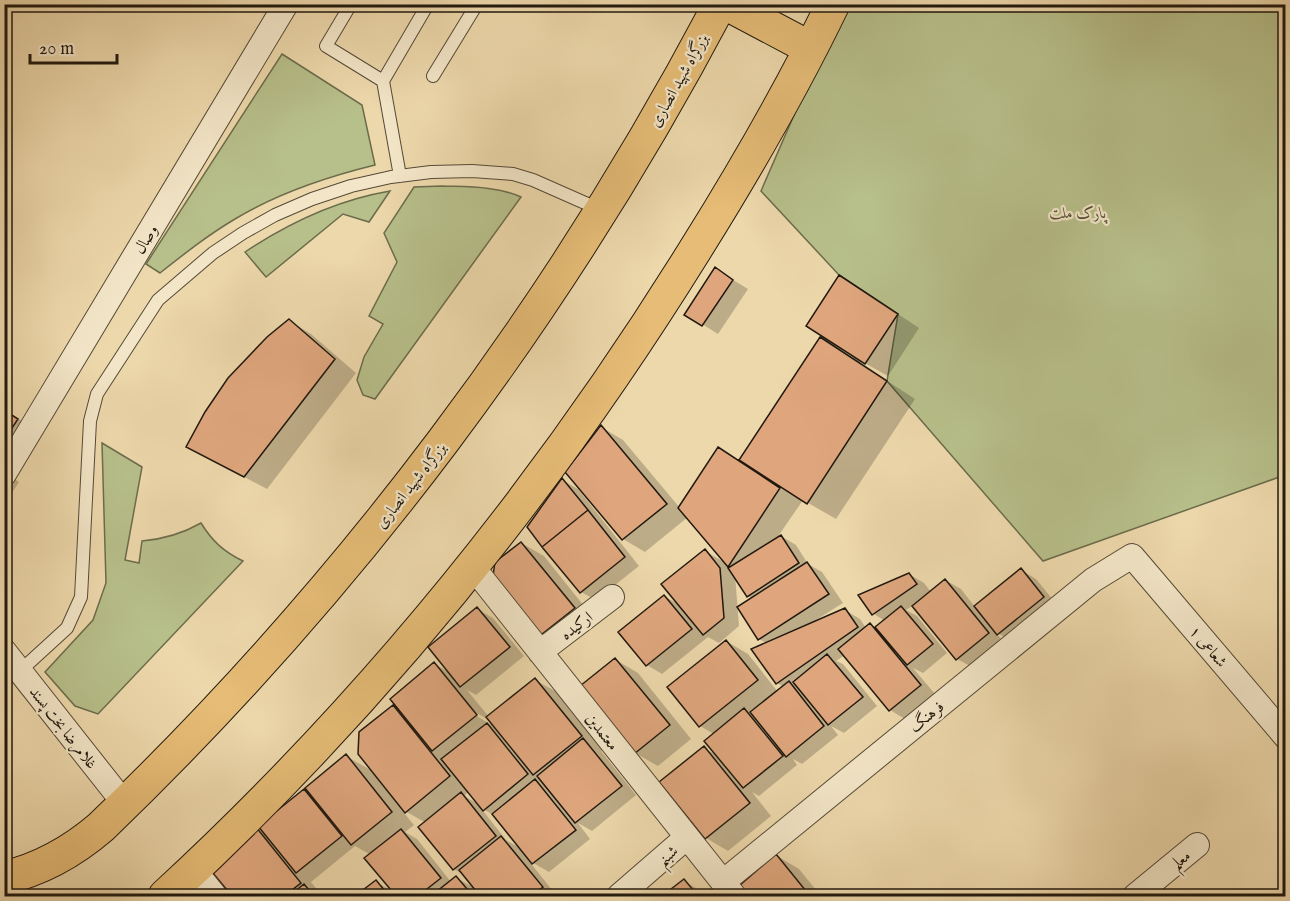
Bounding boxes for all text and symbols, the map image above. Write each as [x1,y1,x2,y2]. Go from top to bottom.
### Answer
scale bar [30,27,117,65]
street label: بزرگراه شهید انصاری [644,30,714,131]
text: 20 m [39,38,74,61]
park label: پارک ملت [1050,204,1108,224]
street label: وصال [130,222,163,258]
street label: بزرگراه شهید انصاری [370,438,452,533]
street label: ارکیده [557,608,597,645]
street label: شعاعی ۱ [1184,622,1231,672]
street label: غلامرضا بخت پسند [24,683,101,774]
street label: فرهنگ [904,696,949,738]
street label: معتمدین [581,709,622,755]
street label: شبنم [653,842,686,875]
street label: معلم [1167,847,1199,878]

